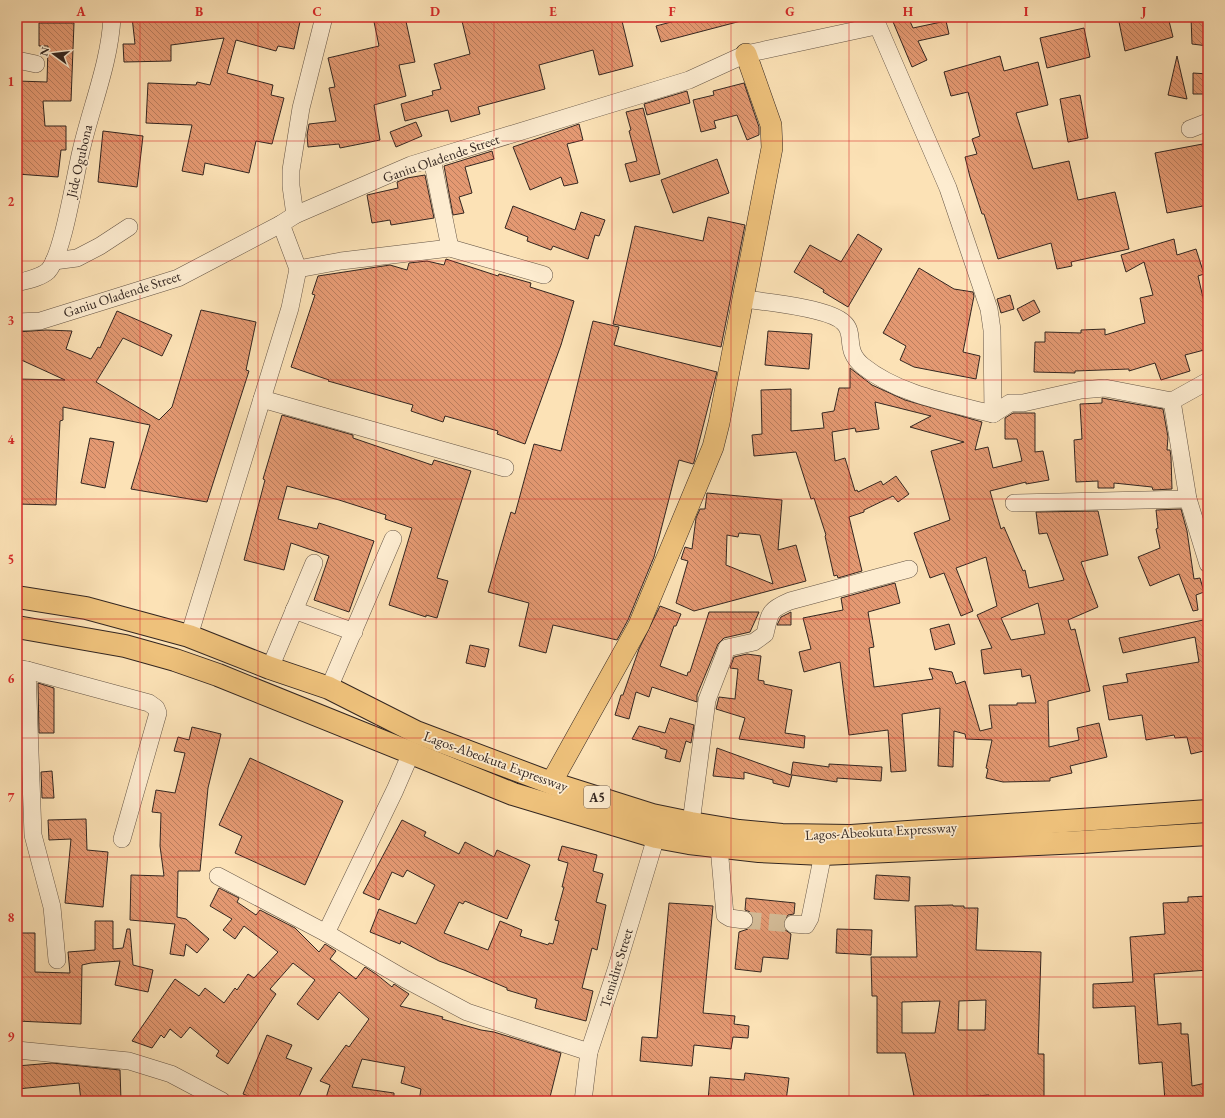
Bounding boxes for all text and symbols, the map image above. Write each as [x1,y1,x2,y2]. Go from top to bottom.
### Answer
text: A [75,3,86,20]
text: B [195,3,203,20]
text: C [312,3,322,20]
text: D [430,3,440,20]
text: E [549,3,557,20]
text: F [668,3,676,20]
text: G [785,3,795,20]
text: H [903,3,914,20]
text: I [1024,3,1029,20]
text: J [1140,3,1147,20]
north arrow [34,34,74,74]
text: N [36,45,52,58]
text: 1 [8,73,15,90]
street label: Jide Ogubona [62,122,96,200]
street label: Ganiu Oladende Street [380,129,502,186]
text: 2 [8,193,15,210]
street label: Ganiu Oladende Street [61,266,184,321]
text: 3 [8,312,15,329]
text: 4 [8,431,15,448]
text: 5 [8,551,14,568]
text: 6 [8,670,15,687]
street label: Lagos-Abeokuta Expressway [421,727,571,796]
road number: A5 [584,786,610,808]
text: 7 [8,789,15,806]
street label: Lagos-Abeokuta Expressway [805,818,958,844]
text: 8 [8,909,15,926]
street label: Temidire Street [595,926,637,1010]
text: 9 [8,1028,15,1045]

